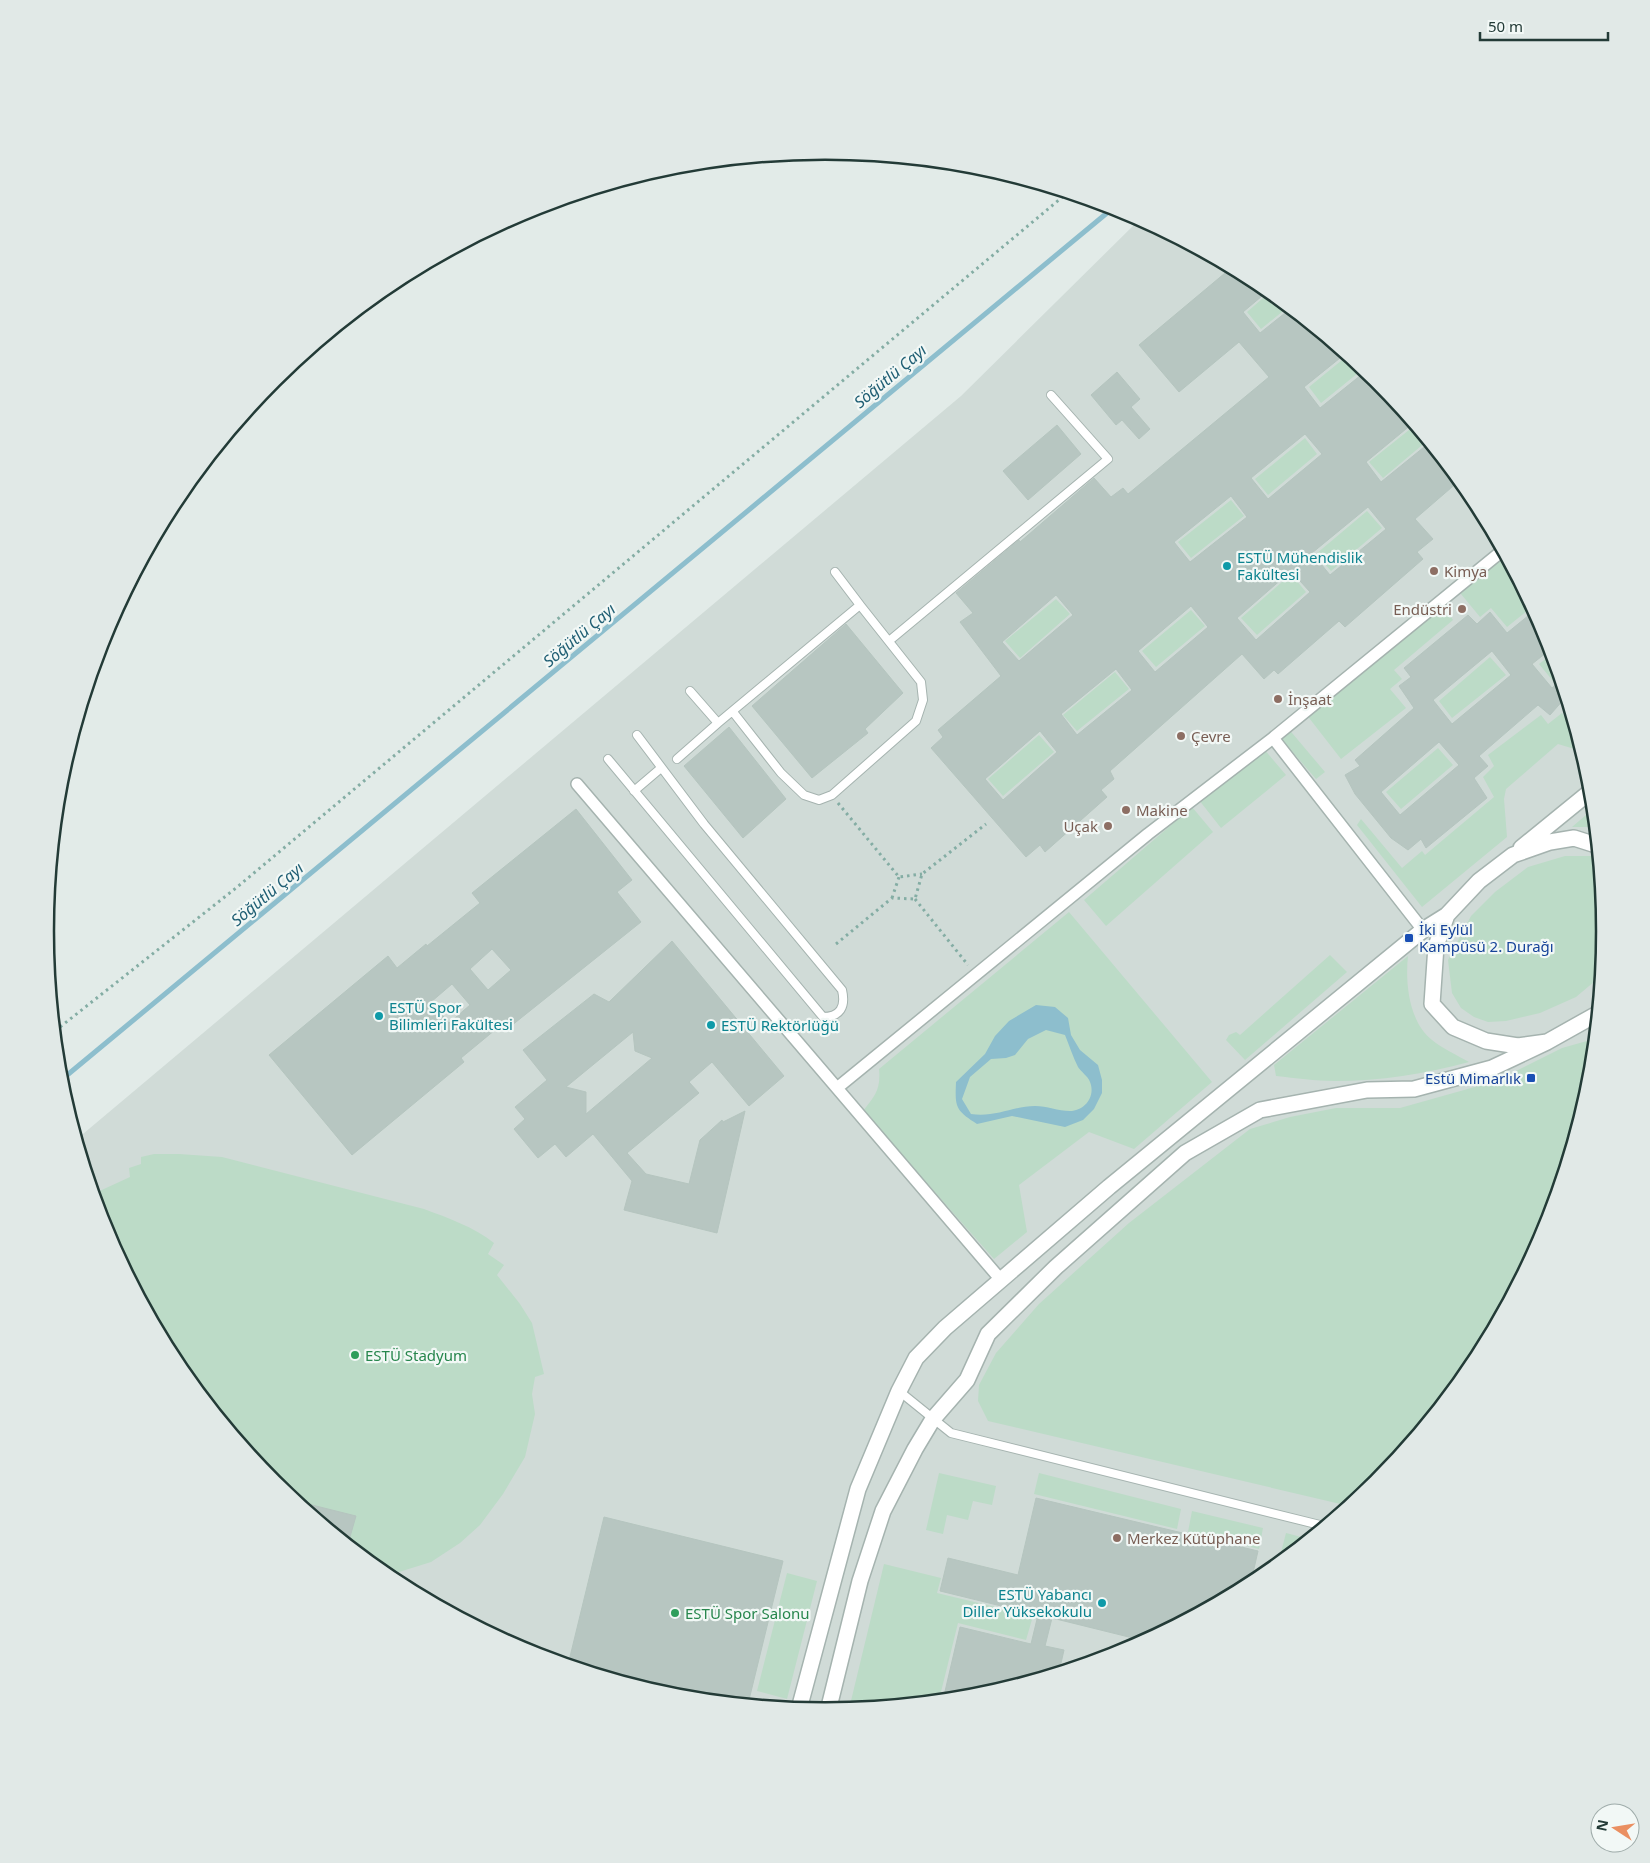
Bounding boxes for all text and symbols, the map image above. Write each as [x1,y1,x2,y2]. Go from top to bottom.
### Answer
scale bar [1480,10,1608,42]
text: 50 m [1488,16,1523,36]
water label: Söğütlü Çayı [849,339,931,413]
place label: ESTÜ Mühendislik Fakültesi [1237,547,1363,584]
marker: ESTÜ Mühendislik Fakültesi [1221,560,1233,572]
place label: Kimya [1444,561,1487,581]
marker: Kimya [1428,565,1440,577]
water label: Söğütlü Çayı [538,598,620,672]
place label: Endüstri [1393,599,1452,619]
marker: Endüstri [1456,603,1468,615]
place label: İnşaat [1288,689,1332,709]
marker: İnşaat [1272,693,1284,705]
place label: Çevre [1191,726,1231,746]
marker: Çevre [1175,730,1187,742]
place label: Makine [1136,800,1188,820]
marker: Makine [1120,804,1132,816]
place label: Uçak [1063,816,1098,836]
marker: Uçak [1102,820,1114,832]
water label: Söğütlü Çayı [226,857,308,931]
place label: İki Eylül Kampüsü 2. Durağı [1419,919,1554,956]
marker: İki Eylül Kampüsü 2. Durağı [1403,932,1415,944]
place label: ESTÜ Spor Bilimleri Fakültesi [389,997,513,1034]
marker: ESTÜ Spor Bilimleri Fakültesi [373,1010,385,1022]
place label: ESTÜ Rektörlüğü [721,1015,839,1035]
marker: ESTÜ Rektörlüğü [705,1019,717,1031]
place label: Estü Mimarlık [1425,1068,1521,1088]
marker: Estü Mimarlık [1525,1072,1537,1084]
place label: ESTÜ Stadyum [365,1345,467,1365]
marker: ESTÜ Stadyum [349,1349,361,1361]
place label: Merkez Kütüphane [1127,1528,1260,1548]
marker: Merkez Kütüphane [1111,1532,1123,1544]
place label: ESTÜ Yabancı Diller Yüksekokulu [962,1584,1092,1621]
marker: ESTÜ Yabancı Diller Yüksekokulu [1096,1597,1108,1609]
place label: ESTÜ Spor Salonu [685,1603,810,1623]
marker: ESTÜ Spor Salonu [669,1607,681,1619]
north arrow [1590,1803,1640,1853]
text: N [1591,1818,1612,1833]

